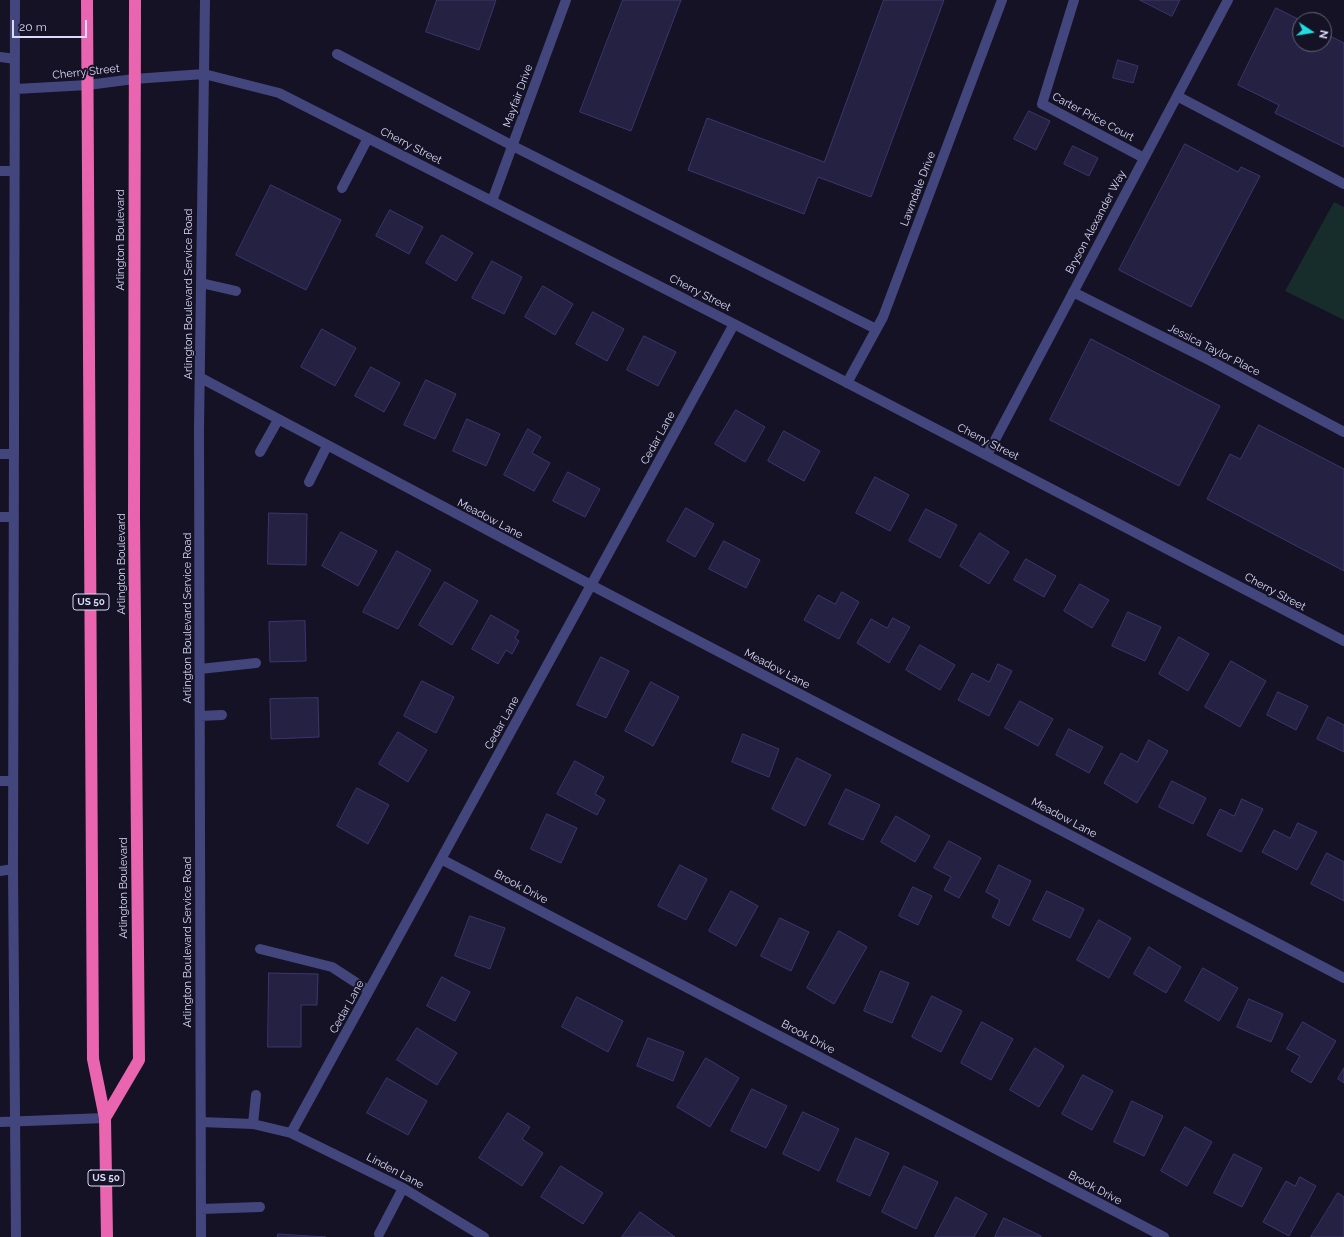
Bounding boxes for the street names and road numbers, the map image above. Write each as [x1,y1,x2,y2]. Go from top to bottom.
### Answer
street label: Cherry Street [52,62,120,82]
street label: Mayfair Drive [500,63,536,129]
street label: Carter Price Court [1050,90,1136,144]
street label: Cherry Street [378,125,444,167]
street label: Lawndale Drive [898,150,938,228]
street label: Bryson Alexander Way [1063,168,1129,276]
street label: Arlington Boulevard [114,189,128,291]
street label: Arlington Boulevard Service Road [182,209,196,379]
street label: Cherry Street [667,272,733,314]
street label: Jessica Taylor Place [1166,321,1262,379]
street label: Cedar Lane [638,409,678,467]
street label: Cherry Street [955,421,1021,463]
street label: Meadow Lane [455,496,525,542]
street label: Arlington Boulevard [115,513,129,615]
street label: Arlington Boulevard Service Road [181,533,195,703]
street label: Cherry Street [1242,570,1308,614]
road number: US 50 [73,594,109,610]
street label: Meadow Lane [742,646,812,692]
street label: Cedar Lane [482,694,522,752]
street label: Meadow Lane [1029,795,1099,841]
street label: Arlington Boulevard [117,837,131,939]
street label: Arlington Boulevard Service Road [181,857,195,1027]
street label: Brook Drive [492,867,550,907]
street label: Cedar Lane [327,978,367,1036]
street label: Brook Drive [779,1017,837,1057]
street label: Linden Lane [364,1150,426,1192]
street label: Brook Drive [1066,1168,1124,1208]
road number: US 50 [88,1170,124,1186]

